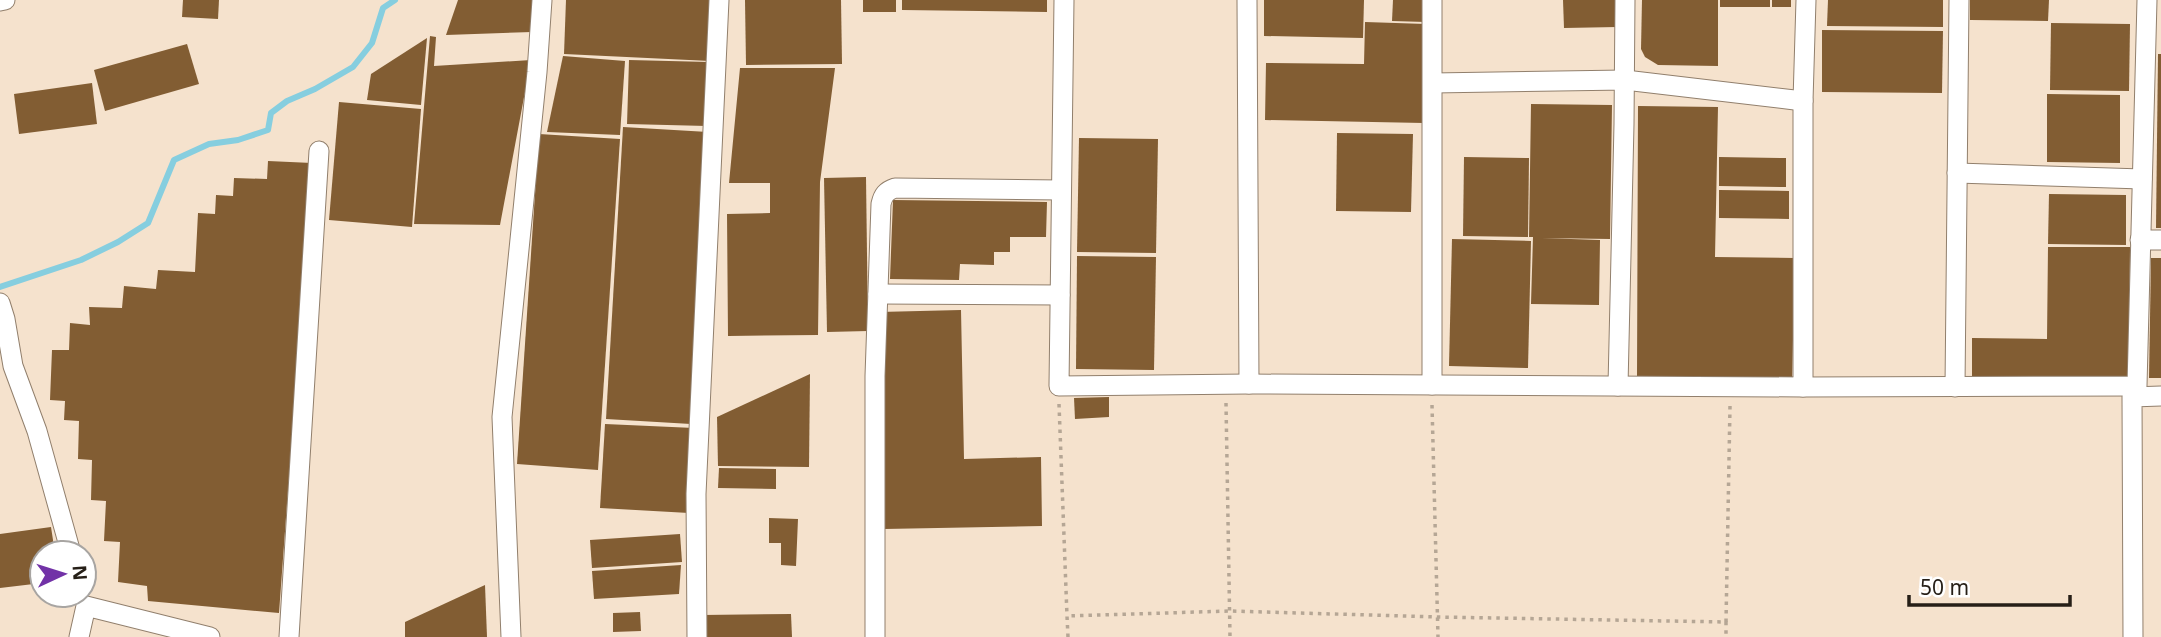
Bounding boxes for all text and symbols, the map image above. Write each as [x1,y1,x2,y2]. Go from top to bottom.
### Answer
north arrow [28,539,98,609]
text: N [66,564,93,581]
scale bar [1909,564,2070,608]
text: 50 m [1920,573,1969,601]

